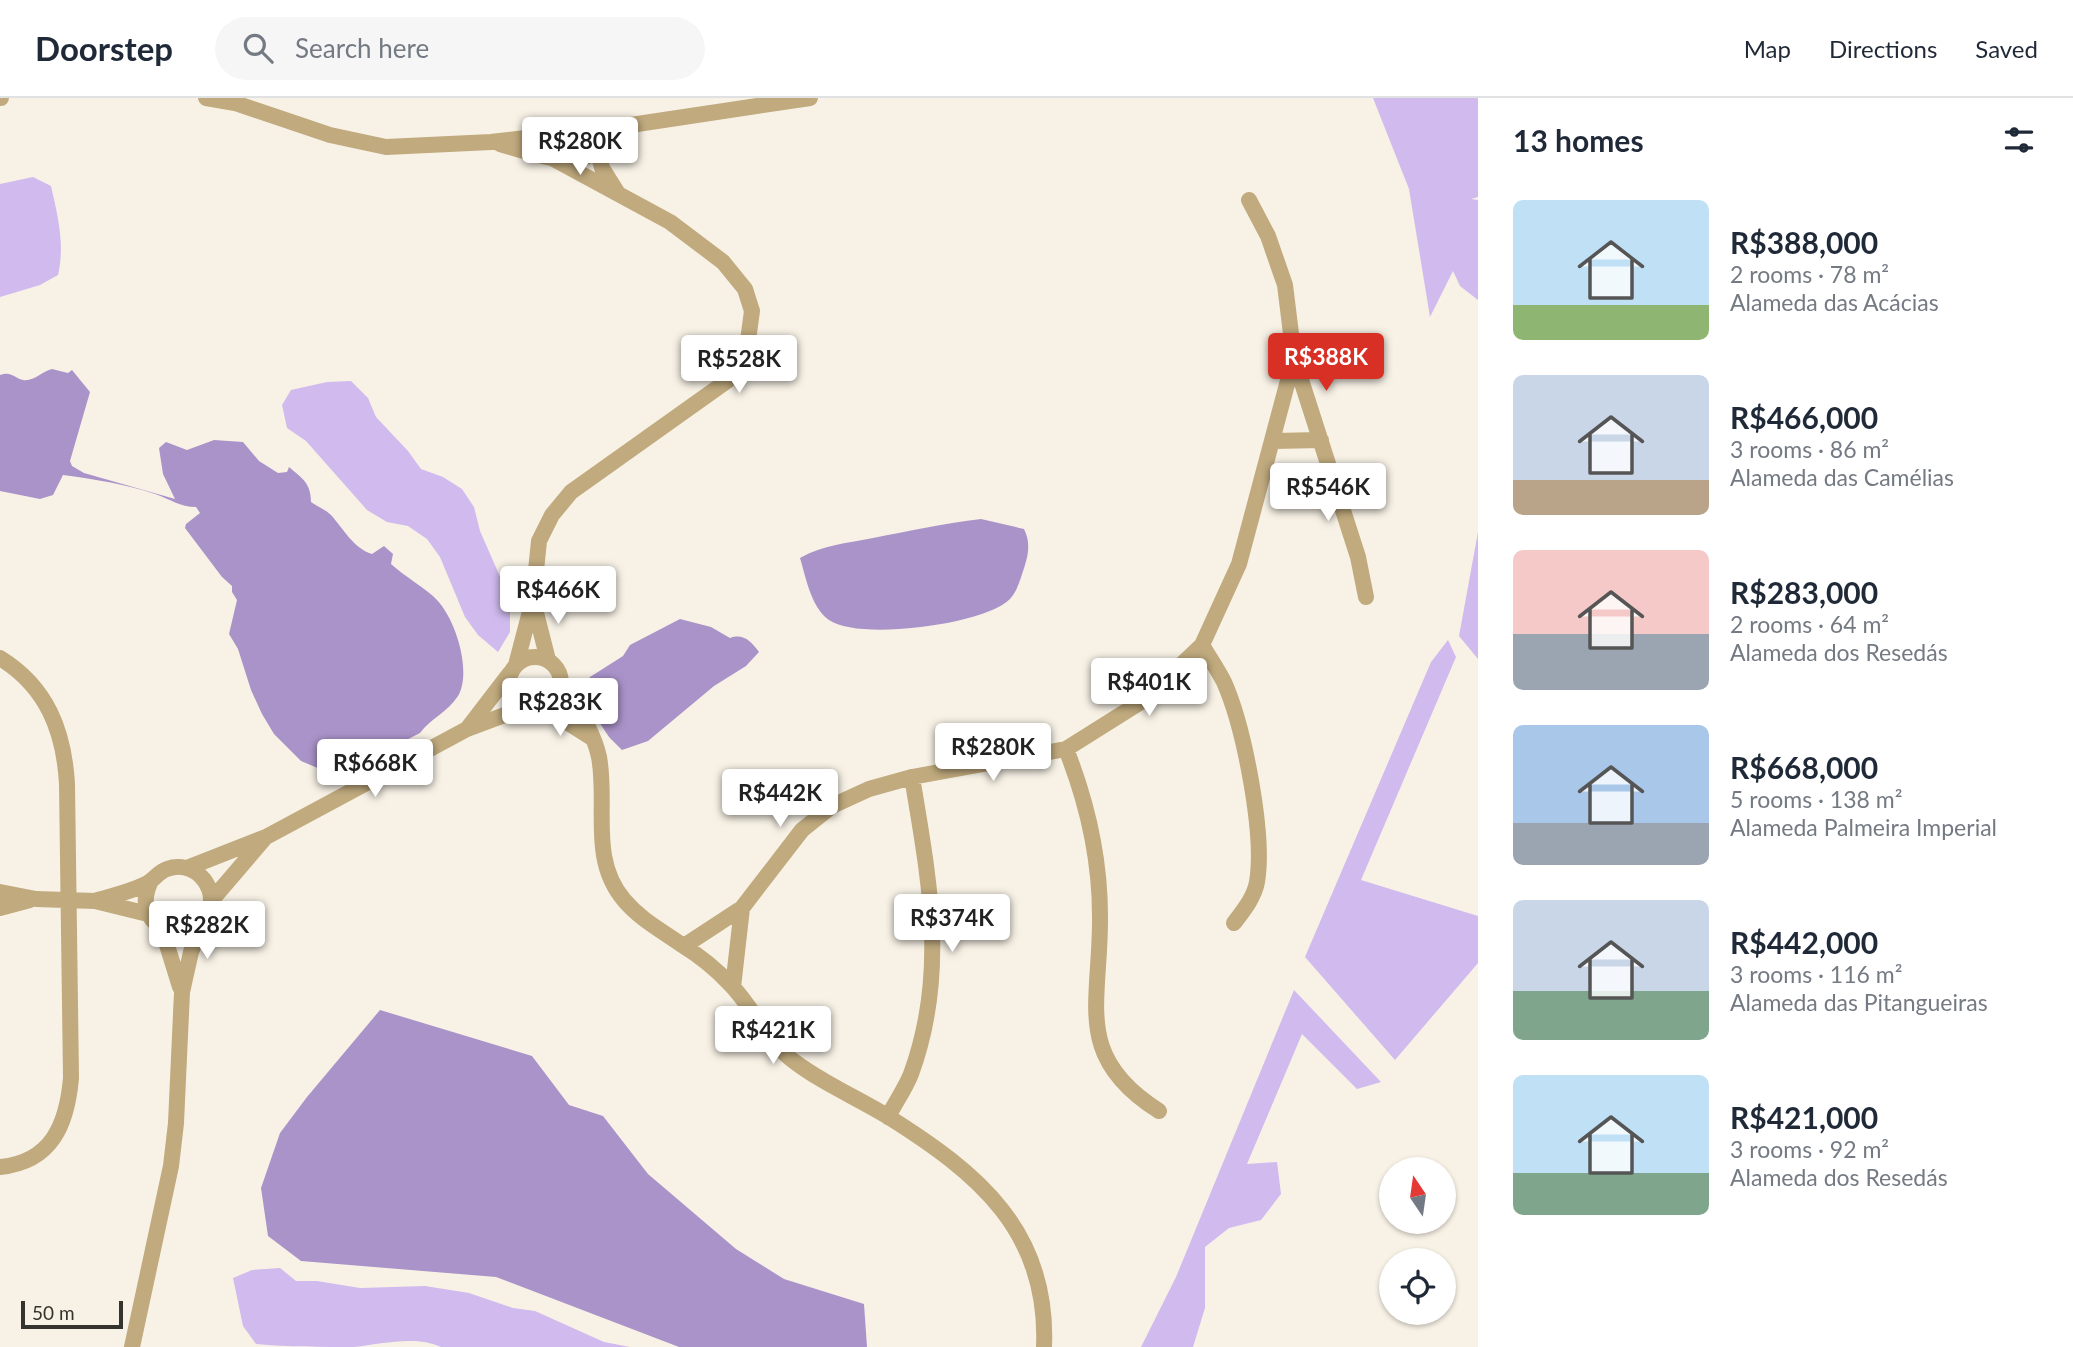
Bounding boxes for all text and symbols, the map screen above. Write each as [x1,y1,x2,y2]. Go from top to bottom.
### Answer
search box [215,17,705,80]
text: Doorstep [35,28,173,68]
icon: search [239,29,277,67]
text: Search here [295,32,429,64]
text: Map [1744,34,1791,63]
text: Directions [1829,34,1937,63]
text: Saved [1975,34,2038,63]
pin: R$280K [523,118,637,177]
icon: filters [2000,121,2038,159]
text: 13 homes [1513,122,1644,158]
text: R$280K [538,126,622,154]
text: R$388,000 [1730,224,1878,260]
icon: home [1569,228,1653,312]
text: 2 rooms · 78 m² [1730,260,1889,288]
text: Alameda das Acácias [1730,288,1939,316]
pin: R$388K [1269,334,1383,393]
pin: R$528K [682,336,796,395]
text: R$388K [1284,342,1368,370]
text: R$528K [697,344,781,372]
text: R$466,000 [1730,399,1878,435]
icon: home [1569,403,1653,487]
text: 3 rooms · 86 m² [1730,435,1889,463]
text: Alameda das Camélias [1730,463,1954,491]
pin: R$546K [1271,464,1385,523]
text: R$546K [1286,472,1370,500]
pin: R$466K [501,566,615,626]
text: R$283,000 [1730,574,1878,610]
text: R$466K [516,575,600,603]
icon: home [1569,578,1653,662]
text: 2 rooms · 64 m² [1730,610,1889,638]
text: Alameda dos Resedás [1730,638,1948,666]
pin: R$401K [1092,658,1206,718]
text: R$401K [1107,667,1191,695]
pin: R$283K [503,678,617,738]
text: R$283K [518,687,602,715]
pin: R$280K [936,724,1050,783]
text: R$280K [951,732,1035,760]
pin: R$668K [318,740,432,799]
text: R$668K [333,748,417,776]
text: R$668,000 [1730,749,1878,785]
icon: home [1569,753,1653,837]
pin: R$442K [723,770,837,829]
text: R$442K [738,778,822,806]
text: 5 rooms · 138 m² [1730,785,1902,813]
text: Alameda Palmeira Imperial [1730,813,1997,841]
pin: R$374K [895,894,1009,954]
pin: R$282K [150,902,264,961]
text: R$374K [910,903,994,931]
text: R$282K [165,910,249,938]
text: R$442,000 [1730,924,1878,960]
icon: home [1569,928,1653,1012]
text: 3 rooms · 116 m² [1730,960,1902,988]
text: Alameda das Pitangueiras [1730,988,1988,1016]
pin: R$421K [716,1006,830,1066]
text: R$421K [731,1015,815,1043]
text: R$421,000 [1730,1099,1878,1135]
icon: home [1569,1103,1653,1187]
text: 3 rooms · 92 m² [1730,1135,1889,1163]
north arrow [1379,1157,1456,1234]
map controls [1379,1157,1456,1325]
text: Alameda dos Resedás [1730,1163,1948,1191]
button: locate [1379,1248,1456,1325]
scale bar [21,1298,122,1330]
text: 50 m [32,1301,75,1324]

